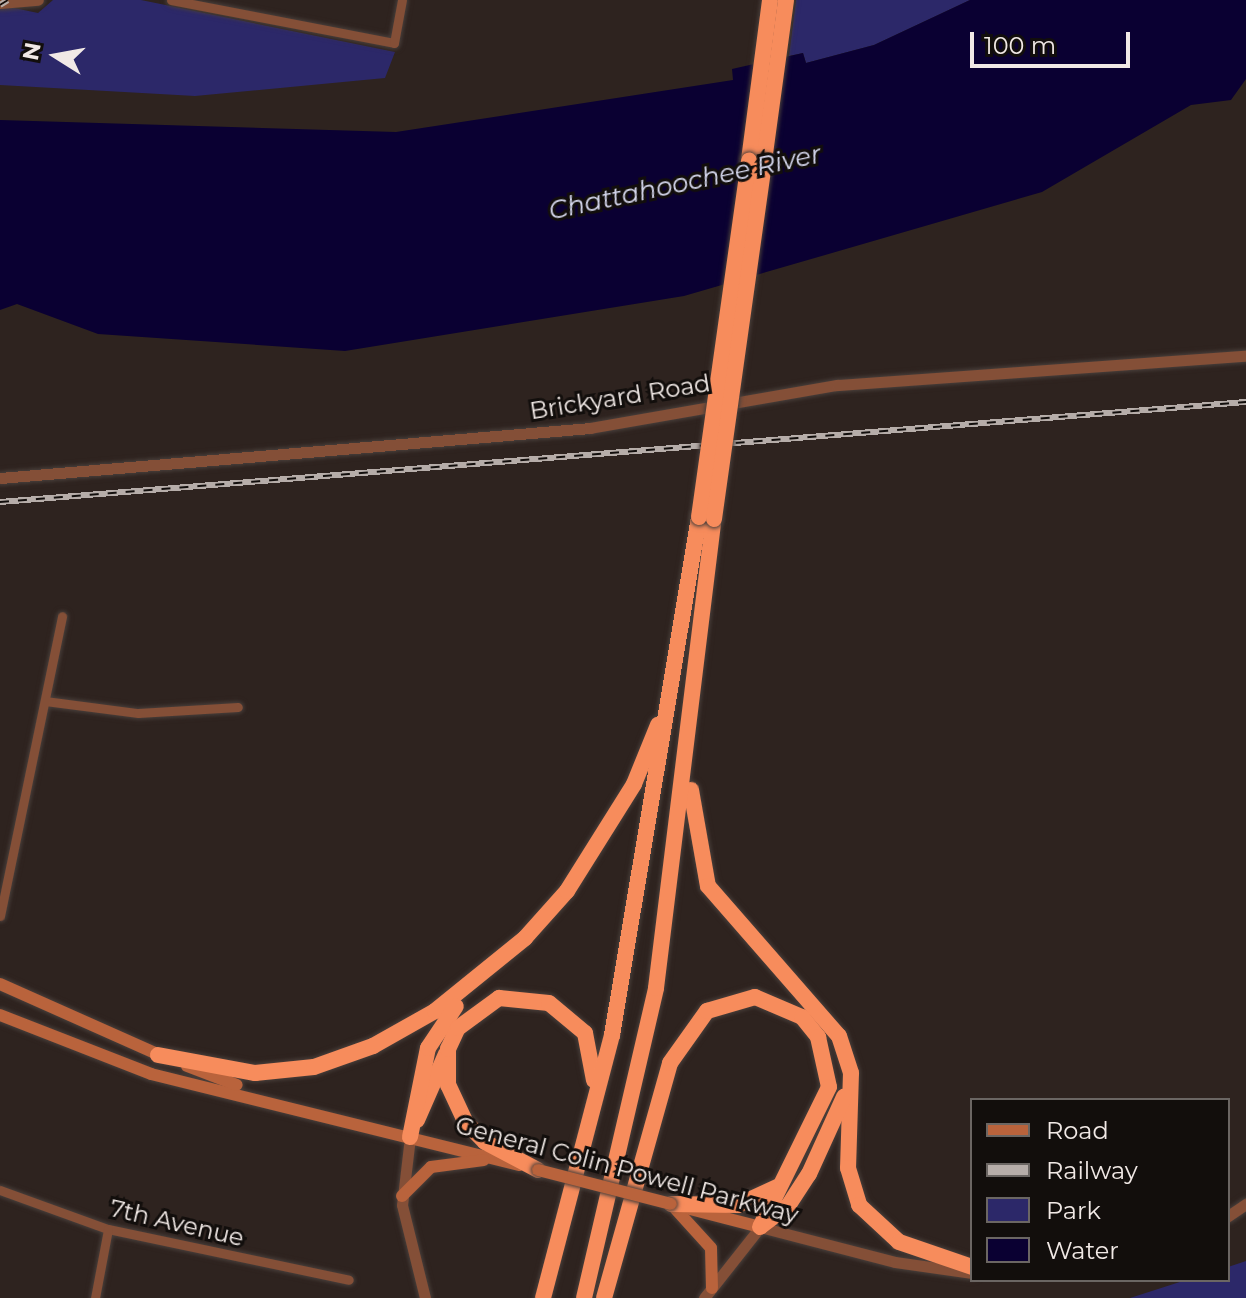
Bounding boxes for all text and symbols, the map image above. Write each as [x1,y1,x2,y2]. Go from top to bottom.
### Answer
north arrow [16,16,96,96]
scale bar [974,16,1134,66]
text: 100 m [984,31,1056,60]
text: N [17,40,47,63]
water label: Chattahoochee River [546,139,824,227]
street label: Brickyard Road [528,369,712,425]
legend [970,1098,1230,1282]
street label: General Colin Powell Parkway [452,1110,802,1230]
text: Road [1046,1116,1109,1145]
text: Railway [1046,1156,1138,1185]
street label: 7th Avenue [107,1194,247,1252]
text: Park [1046,1196,1101,1225]
text: Water [1046,1236,1119,1265]

